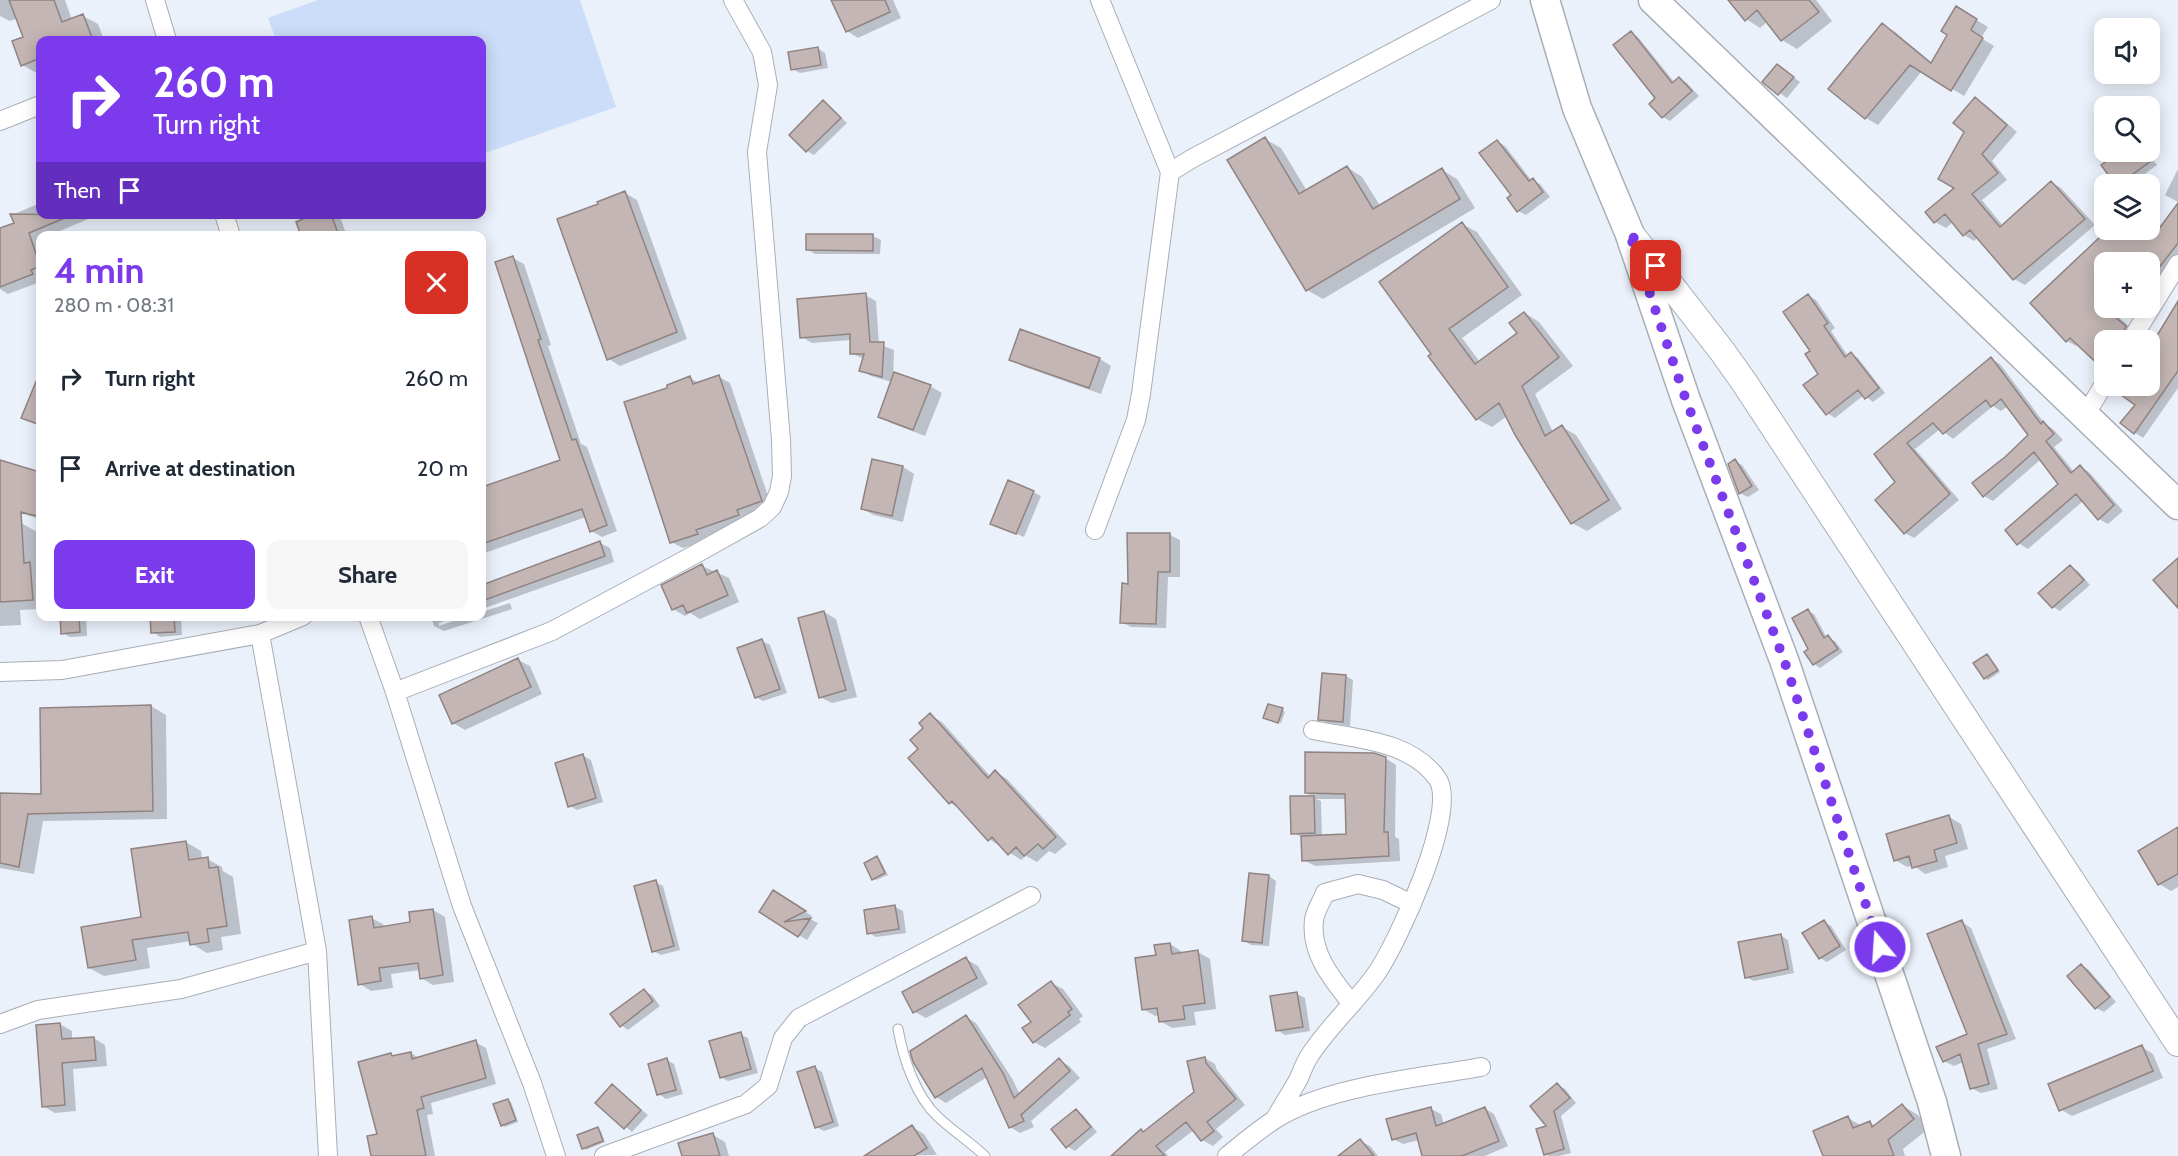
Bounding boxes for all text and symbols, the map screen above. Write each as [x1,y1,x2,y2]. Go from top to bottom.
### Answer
map controls [2094,18,2160,396]
button: sound [2094,18,2160,84]
text: 260 m [153,56,274,108]
icon: right [54,60,132,138]
button: search [2094,96,2160,162]
text: Turn right [153,108,260,141]
icon: arrive [113,174,146,207]
button: layers [2094,174,2160,240]
text: Then [54,177,101,204]
pin [1630,240,1681,291]
text: 4 min [54,248,144,292]
icon: arrive [1639,249,1672,282]
button: close [405,251,468,314]
button: + [2094,252,2160,318]
text: 280 m · 08:31 [54,293,174,317]
button: − [2094,330,2160,396]
icon: right [54,362,87,395]
text: Turn right [105,365,195,392]
text: 260 m [404,365,468,392]
icon: arrive [54,452,87,485]
text: Arrive at destination [105,455,295,482]
text: 20 m [417,455,468,482]
button: Exit [54,540,255,609]
button: Share [267,540,468,609]
position arrow [1848,915,1912,979]

